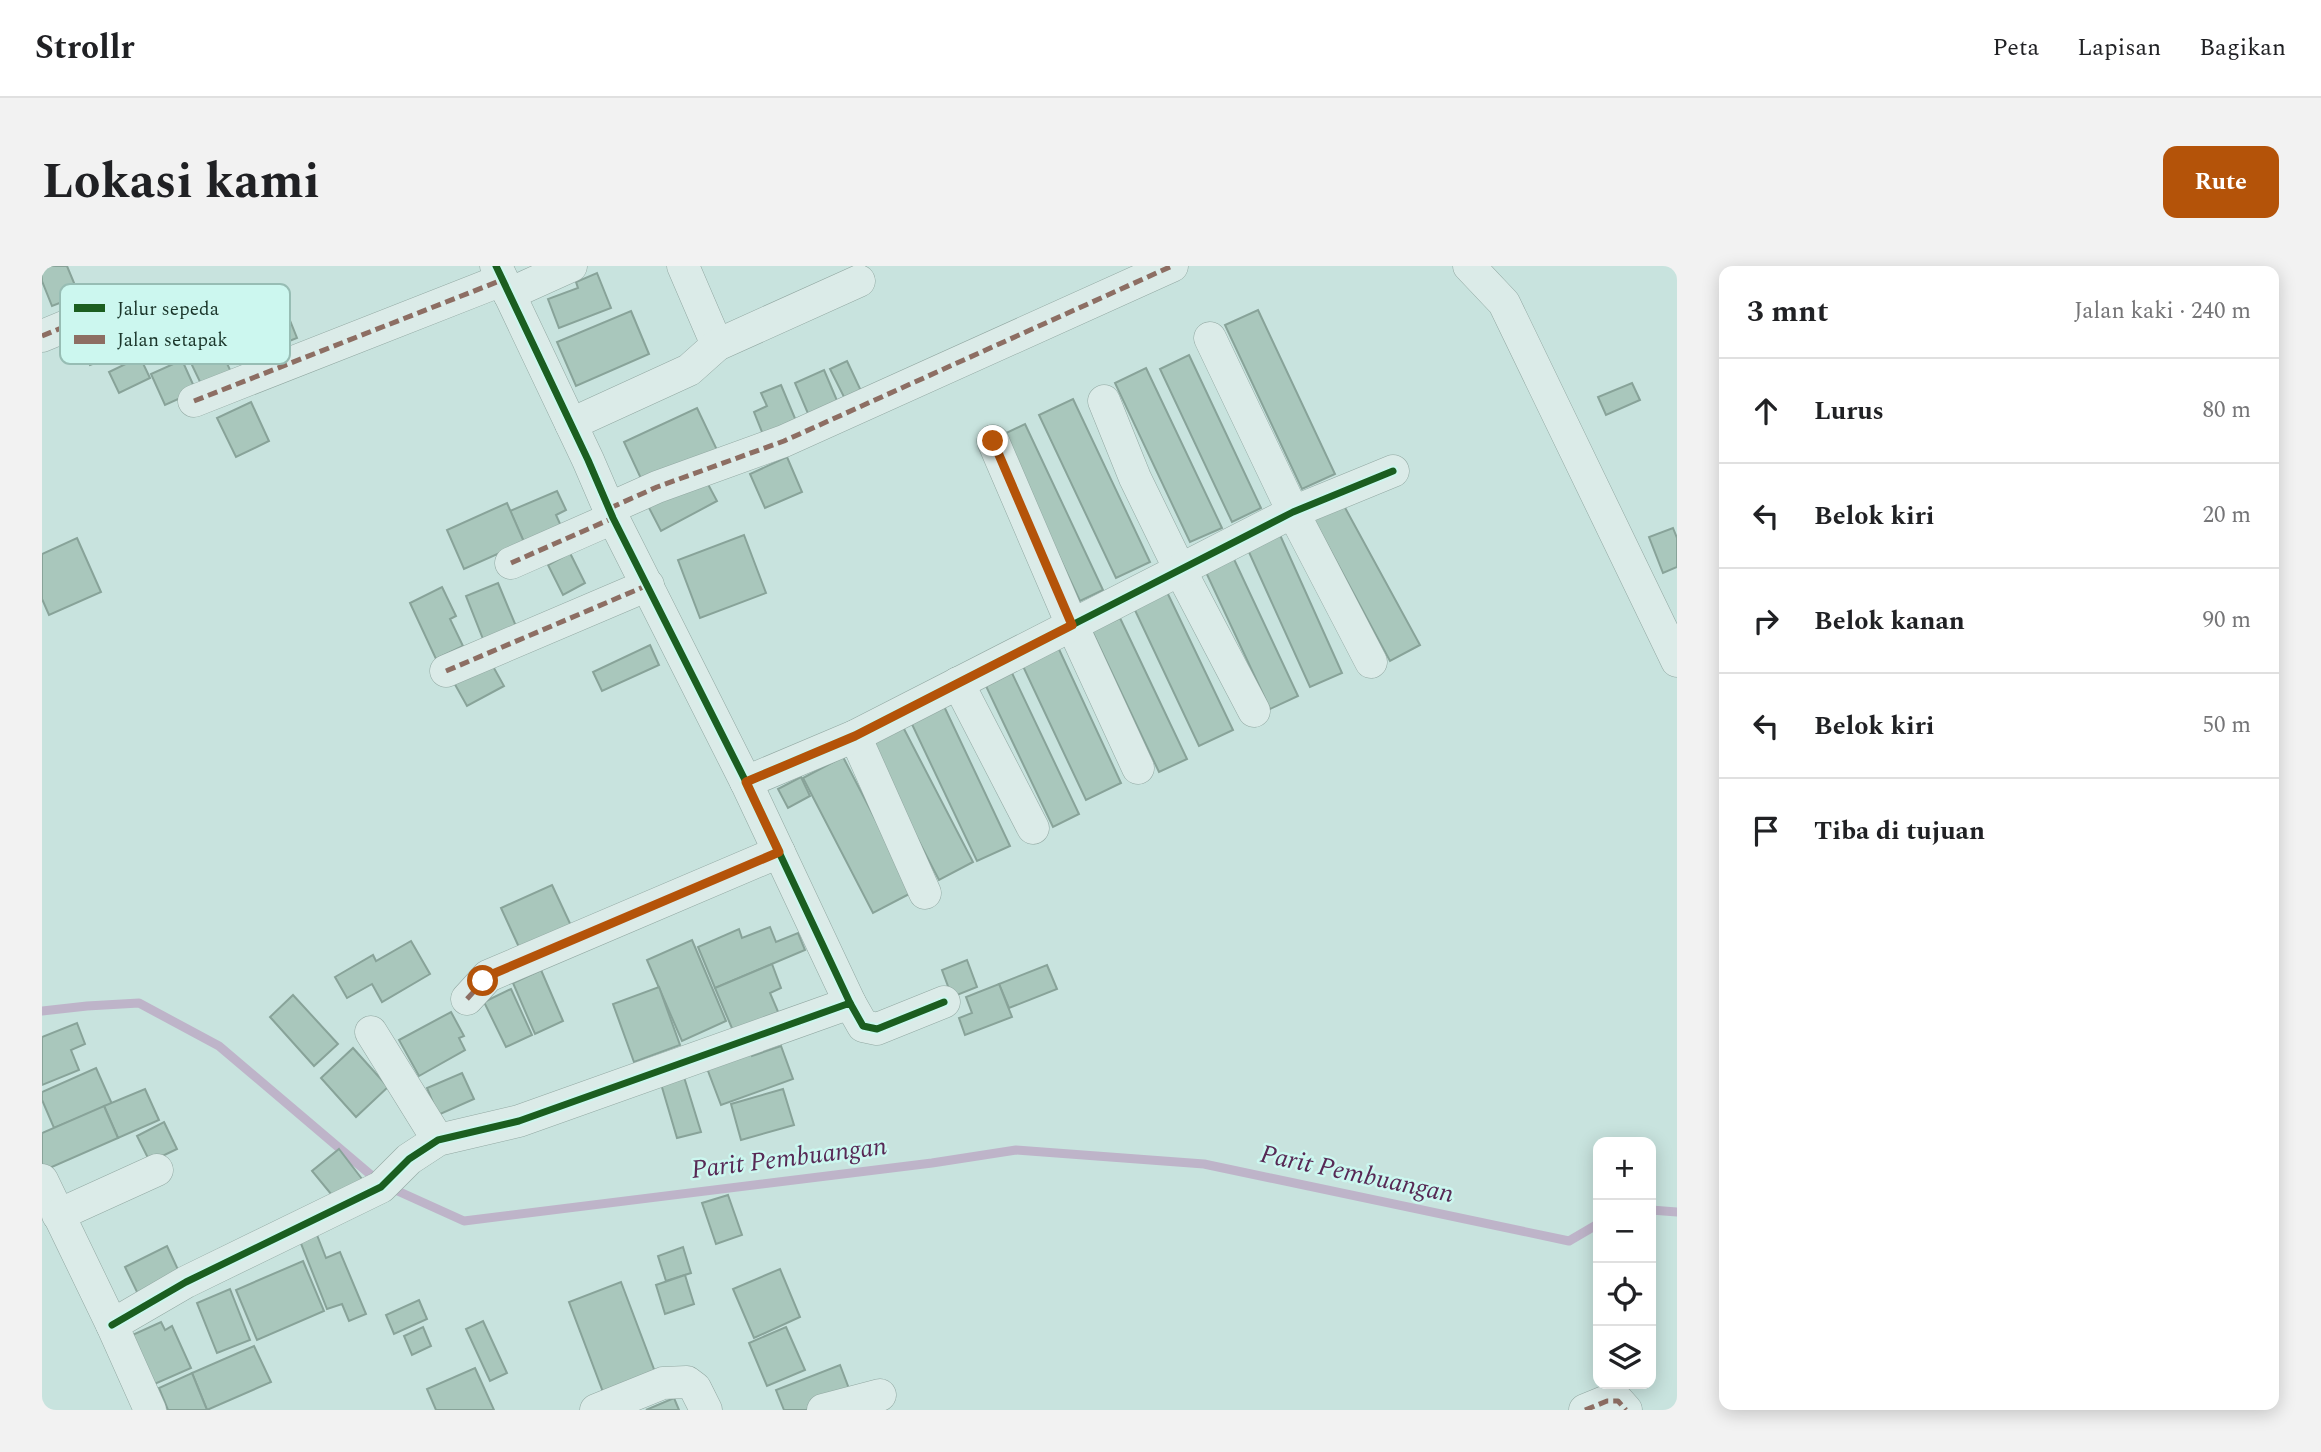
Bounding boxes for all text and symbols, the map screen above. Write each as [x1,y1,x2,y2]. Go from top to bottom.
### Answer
text: Strollr [35,23,135,73]
text: Peta [1992,30,2039,66]
text: Lapisan [2077,30,2161,66]
text: Bagikan [2199,30,2286,66]
text: Lokasi kami [42,145,320,220]
button: Rute [2163,146,2279,218]
legend [60,284,290,364]
text: 3 mnt [1747,289,1828,335]
text: Jalan kaki · 240 m [2074,294,2251,329]
text: Jalur sepeda [117,295,220,324]
text: Jalan setapak [117,326,228,355]
text: Lurus [1814,391,1884,431]
icon: ahead [1747,392,1785,430]
text: 80 m [2202,393,2251,428]
route end [977,425,1008,456]
text: Belok kiri [1814,496,1934,536]
icon: left [1747,497,1785,535]
text: 20 m [2202,498,2251,533]
text: Belok kanan [1814,601,1965,641]
icon: right [1747,602,1785,640]
text: 90 m [2202,603,2251,638]
text: Belok kiri [1814,706,1934,746]
icon: left [1747,707,1785,745]
text: 50 m [2202,708,2251,743]
text: Tiba di tujuan [1814,811,1985,851]
icon: arrive [1747,812,1785,850]
route start [467,965,498,996]
water label: Parit Pembuangan [689,1126,889,1190]
water label: Parit Pembuangan [1256,1134,1458,1214]
map controls [1593,1137,1656,1389]
button: + [1593,1137,1656,1200]
button: − [1593,1200,1656,1263]
button: locate [1593,1263,1656,1326]
button: layers [1593,1326,1656,1389]

